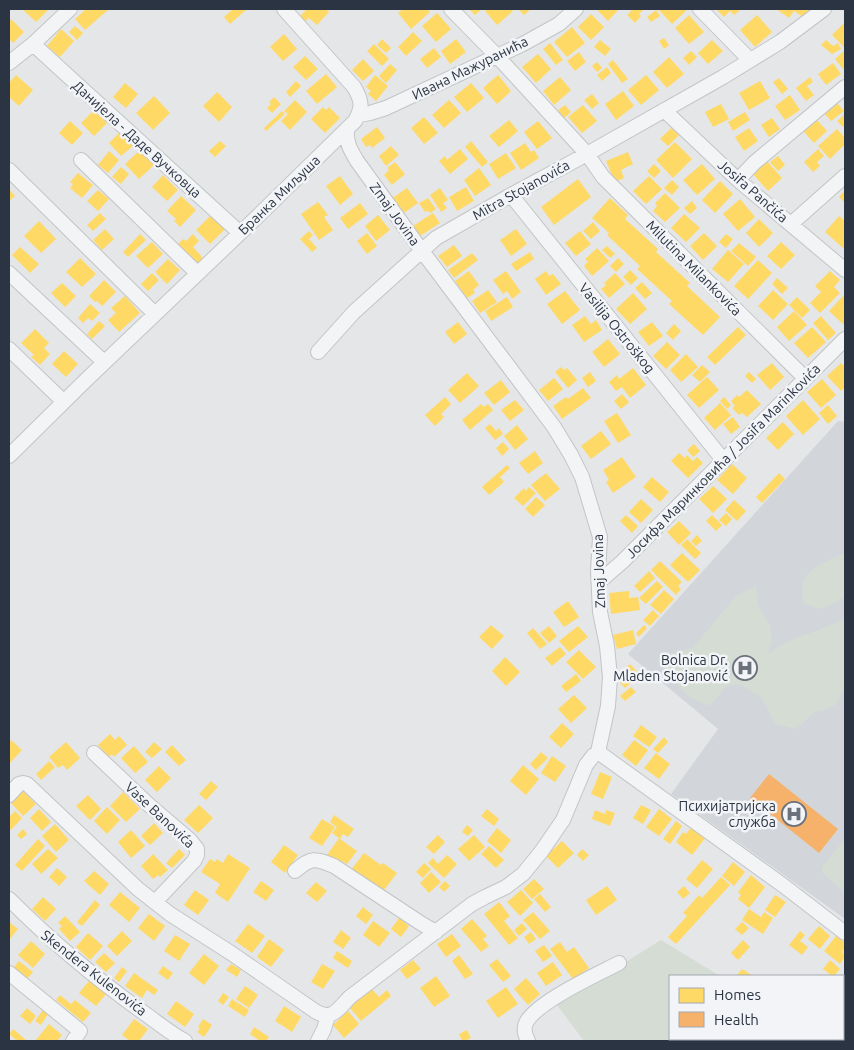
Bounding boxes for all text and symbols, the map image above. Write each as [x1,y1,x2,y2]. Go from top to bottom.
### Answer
street label: Ивана Мажуранића [409,33,531,103]
street label: Данијела - Даде Вучковца [69,77,205,201]
street label: Бранка Миљуша [235,152,323,238]
street label: Josifa Pančića [715,156,791,226]
street label: Mitra Stojanovića [470,157,572,223]
street label: Zmaj Jovina [367,179,423,249]
street label: Milutina Milankovića [643,217,745,319]
street label: Vasilija Ostroškog [576,280,658,376]
street label: Јосифа Маринковића / Josifa Marinkovića [623,361,823,561]
street label: Zmaj Jovina [590,534,608,608]
place label: Bolnica Dr. Mladen Stojanović [613,652,728,684]
hospital icon: Bolnica Dr. Mladen Stojanović [732,655,758,681]
street label: Vase Banovića [122,779,198,851]
place label: Психијатријска служба [679,798,776,830]
hospital icon: Психијатријска служба [781,801,807,827]
street label: Skendera Kulenovića [38,927,150,1019]
legend [669,975,844,1040]
text: Homes [714,986,761,1003]
text: Health [714,1011,759,1028]

